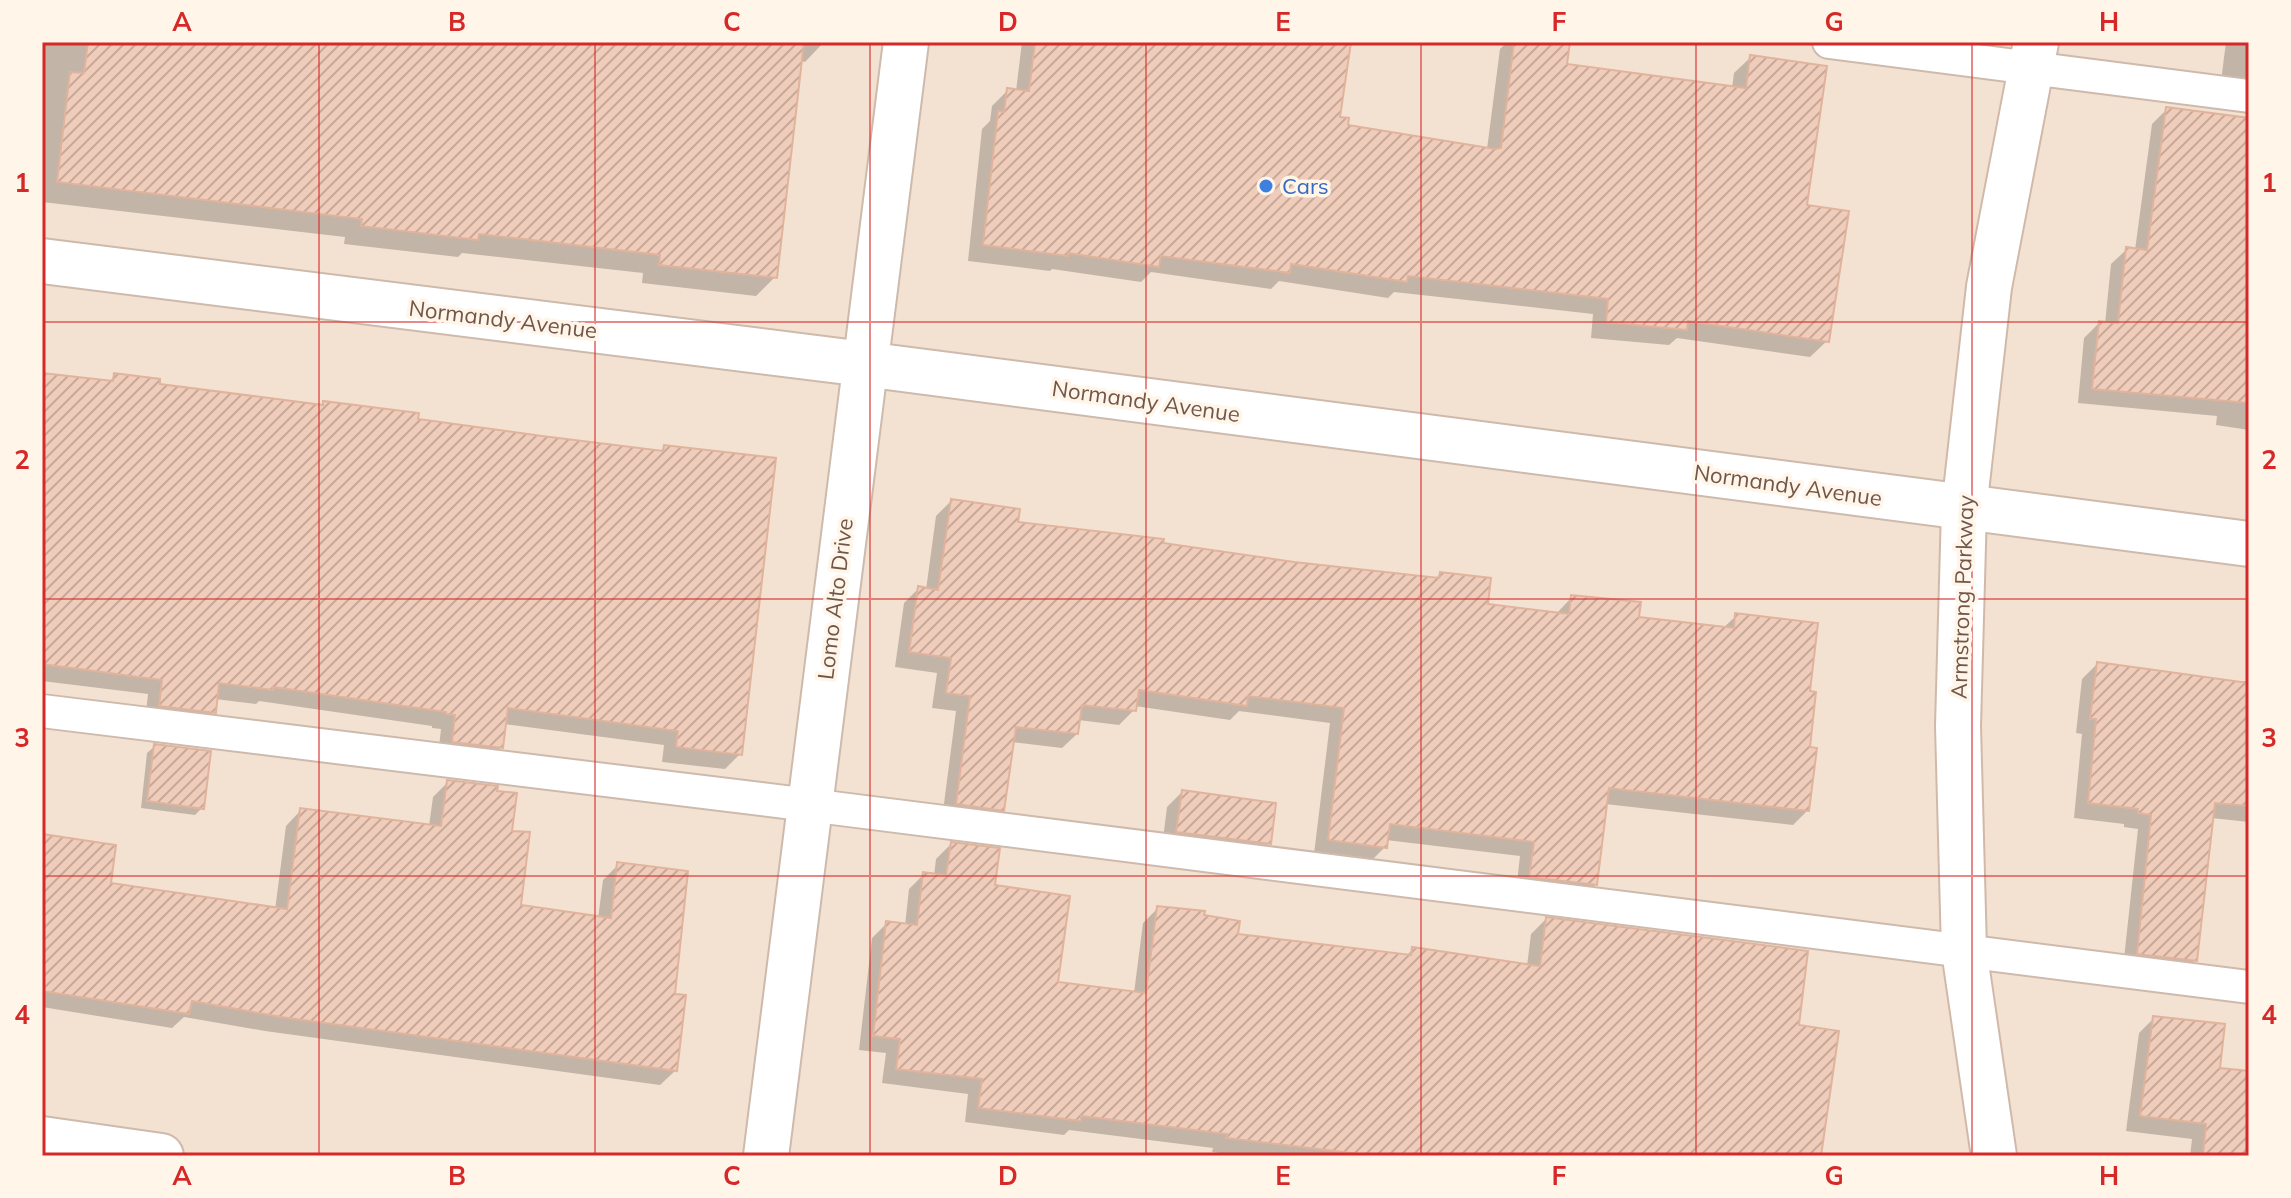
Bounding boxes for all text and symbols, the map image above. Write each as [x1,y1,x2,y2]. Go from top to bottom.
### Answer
text: A [172,5,192,38]
text: B [448,5,466,38]
text: C [723,5,741,38]
text: D [998,5,1018,38]
text: E [1275,5,1291,38]
text: F [1552,5,1567,38]
text: G [1824,5,1844,38]
text: H [2099,5,2119,38]
text: 1 [14,166,30,199]
text: 1 [2261,166,2277,199]
place label: Cars [1282,172,1329,200]
marker: Cars [1257,177,1275,195]
street label: Normandy Avenue [407,294,599,344]
street label: Normandy Avenue [1050,374,1242,428]
text: 2 [14,443,30,476]
text: 2 [2261,443,2277,476]
street label: Normandy Avenue [1692,458,1884,512]
street label: Armstrong Parkway [1944,494,1980,699]
street label: Lomo Alto Drive [811,517,859,681]
text: 3 [14,721,30,754]
text: 3 [2261,721,2277,754]
text: 4 [14,998,30,1031]
text: 4 [2261,998,2277,1031]
text: A [172,1159,192,1192]
text: B [448,1159,466,1192]
text: C [723,1159,741,1192]
text: D [998,1159,1018,1192]
text: E [1275,1159,1291,1192]
text: F [1552,1159,1567,1192]
text: G [1824,1159,1844,1192]
text: H [2099,1159,2119,1192]

